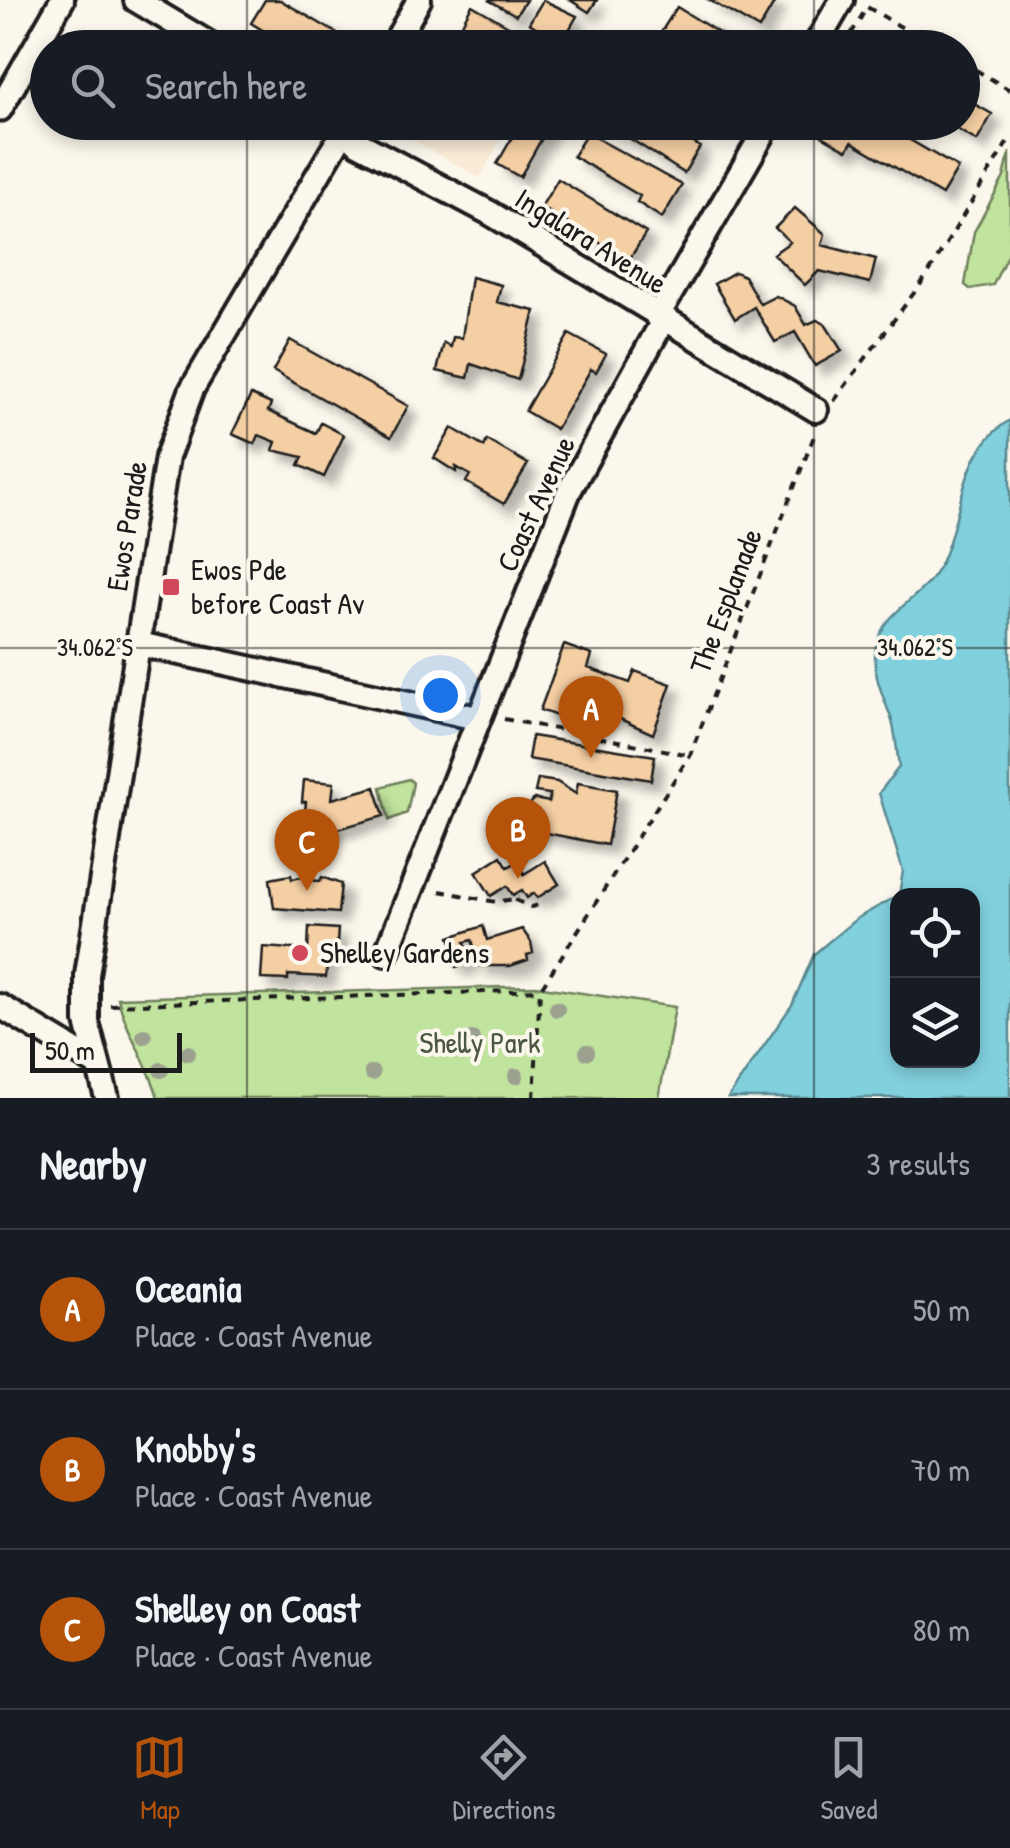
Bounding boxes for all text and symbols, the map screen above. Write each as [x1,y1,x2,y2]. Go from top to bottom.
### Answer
search box [30,30,980,140]
icon: search [65,58,120,113]
text: Search here [145,59,307,111]
street label: Ingalara Avenue [508,178,675,303]
street label: Coast Avenue [486,429,584,578]
street label: Ewos Parade [96,458,156,594]
street label: The Esplanade [679,523,771,679]
place label: Ewos Pde before Coast Av [191,549,364,623]
marker: Ewos Pde before Coast Av [160,576,182,598]
text: 34.062°S [57,630,133,664]
text: 34.062°S [877,630,953,664]
your location [415,670,466,721]
pin: A [558,676,624,758]
pin: B [486,796,550,879]
pin: C [274,808,340,891]
map controls [890,888,980,1068]
button: locate [890,888,980,978]
place label: Shelley Gardens [320,932,489,972]
marker: Shelley Gardens [289,942,311,964]
button: layers [890,978,980,1068]
park label: Shelly Park [419,1022,541,1062]
scale bar [30,1028,182,1072]
text: 50 m [45,1031,95,1069]
text: Nearby [40,1135,147,1192]
text: 3 results [866,1142,970,1185]
text: Oceania [135,1262,241,1314]
text: A [65,1288,80,1331]
text: 50 m [913,1288,970,1331]
text: Place · Coast Avenue [135,1314,373,1357]
text: Knobby's [135,1422,256,1474]
text: B [64,1448,81,1491]
text: 70 m [911,1448,970,1491]
text: Place · Coast Avenue [135,1474,373,1517]
text: Shelley on Coast [135,1582,360,1634]
text: C [64,1608,81,1651]
text: 80 m [913,1608,970,1651]
text: Place · Coast Avenue [135,1634,373,1677]
tab: Map [132,1730,187,1828]
tab: Directions [452,1730,555,1828]
tab: Saved [820,1730,878,1828]

